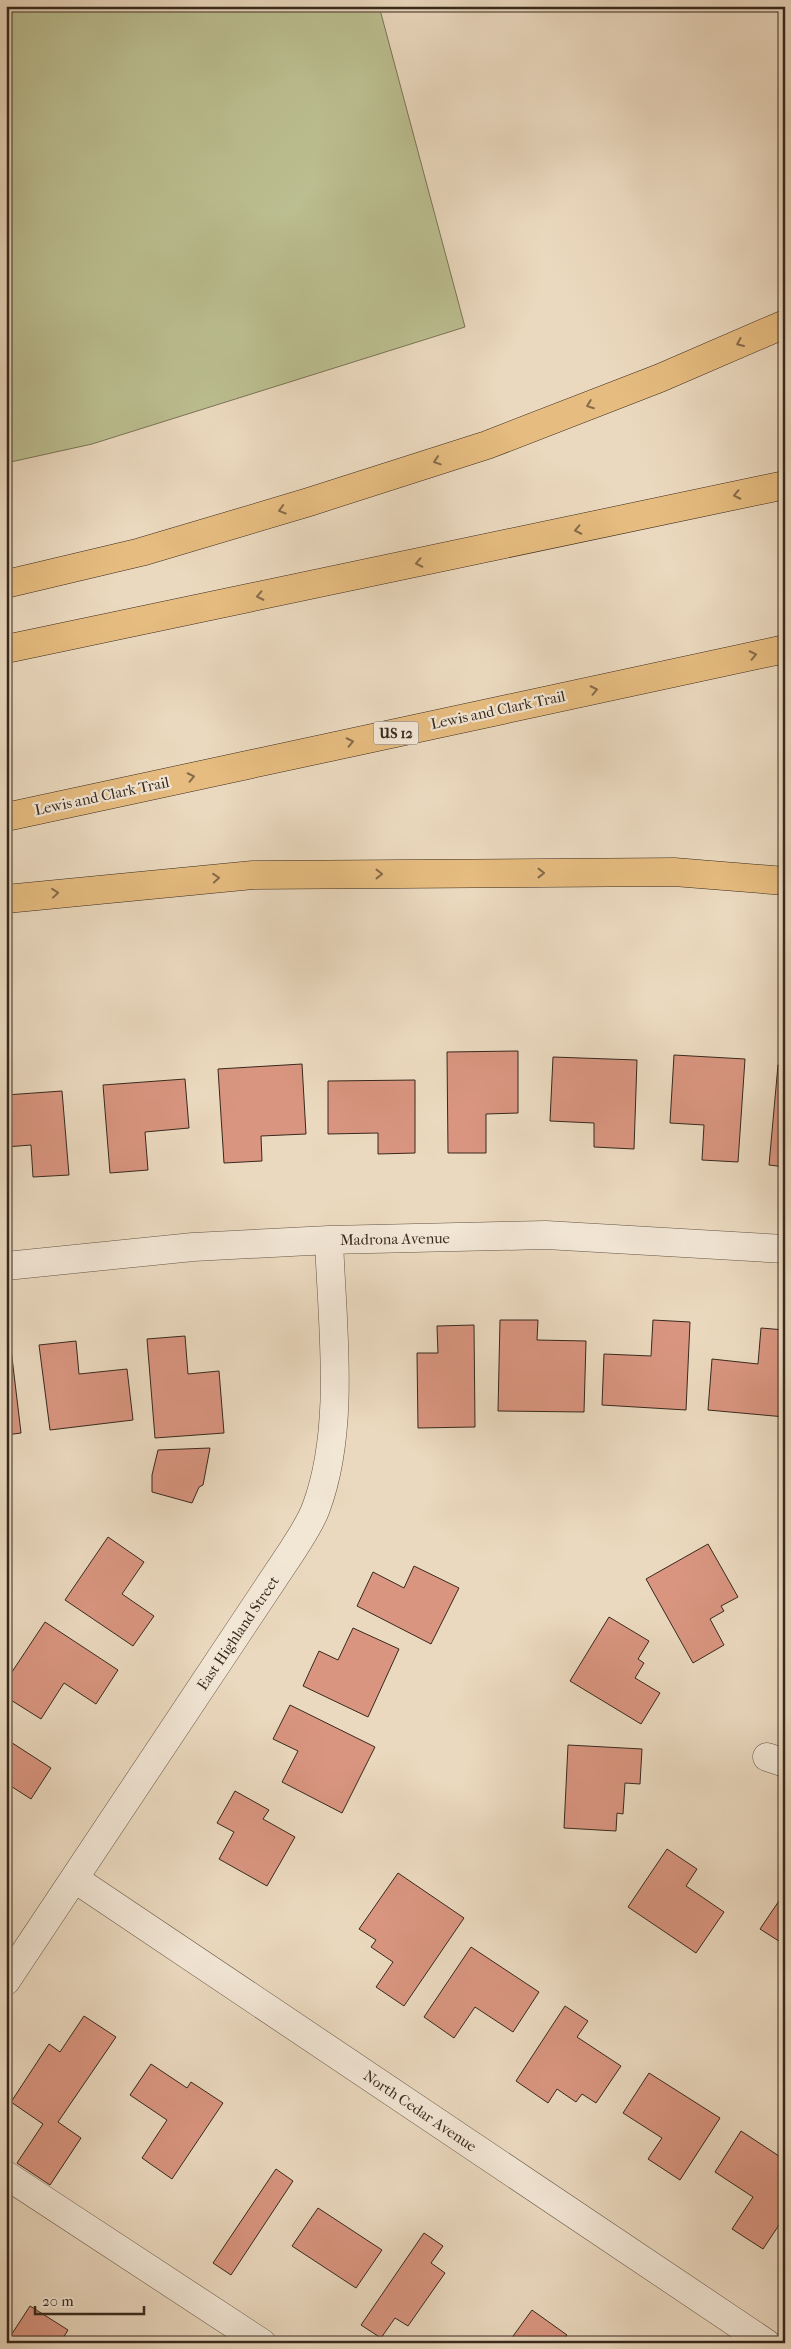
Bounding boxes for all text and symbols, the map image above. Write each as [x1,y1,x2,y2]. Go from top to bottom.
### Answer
one-way arrow [736,337,745,348]
one-way arrow [586,399,594,409]
one-way arrow [434,456,442,466]
one-way arrow [733,490,742,500]
one-way arrow [279,505,287,515]
one-way arrow [574,524,583,534]
one-way arrow [415,557,424,568]
one-way arrow [256,590,264,601]
one-way arrow [748,651,757,661]
one-way arrow [590,685,598,696]
street label: Lewis and Clark Trail [429,687,567,733]
road number: US 12 [374,721,418,744]
one-way arrow [345,738,354,748]
one-way arrow [186,772,195,783]
street label: Lewis and Clark Trail [33,773,171,819]
one-way arrow [375,868,383,879]
one-way arrow [538,868,546,878]
one-way arrow [213,873,221,884]
one-way arrow [51,888,59,899]
street label: Madrona Avenue [340,1229,451,1249]
street label: East Highland Street [193,1572,283,1693]
street label: North Cedar Avenue [360,2066,481,2156]
scale bar [35,2284,144,2316]
text: 20 m [42,2292,74,2310]

